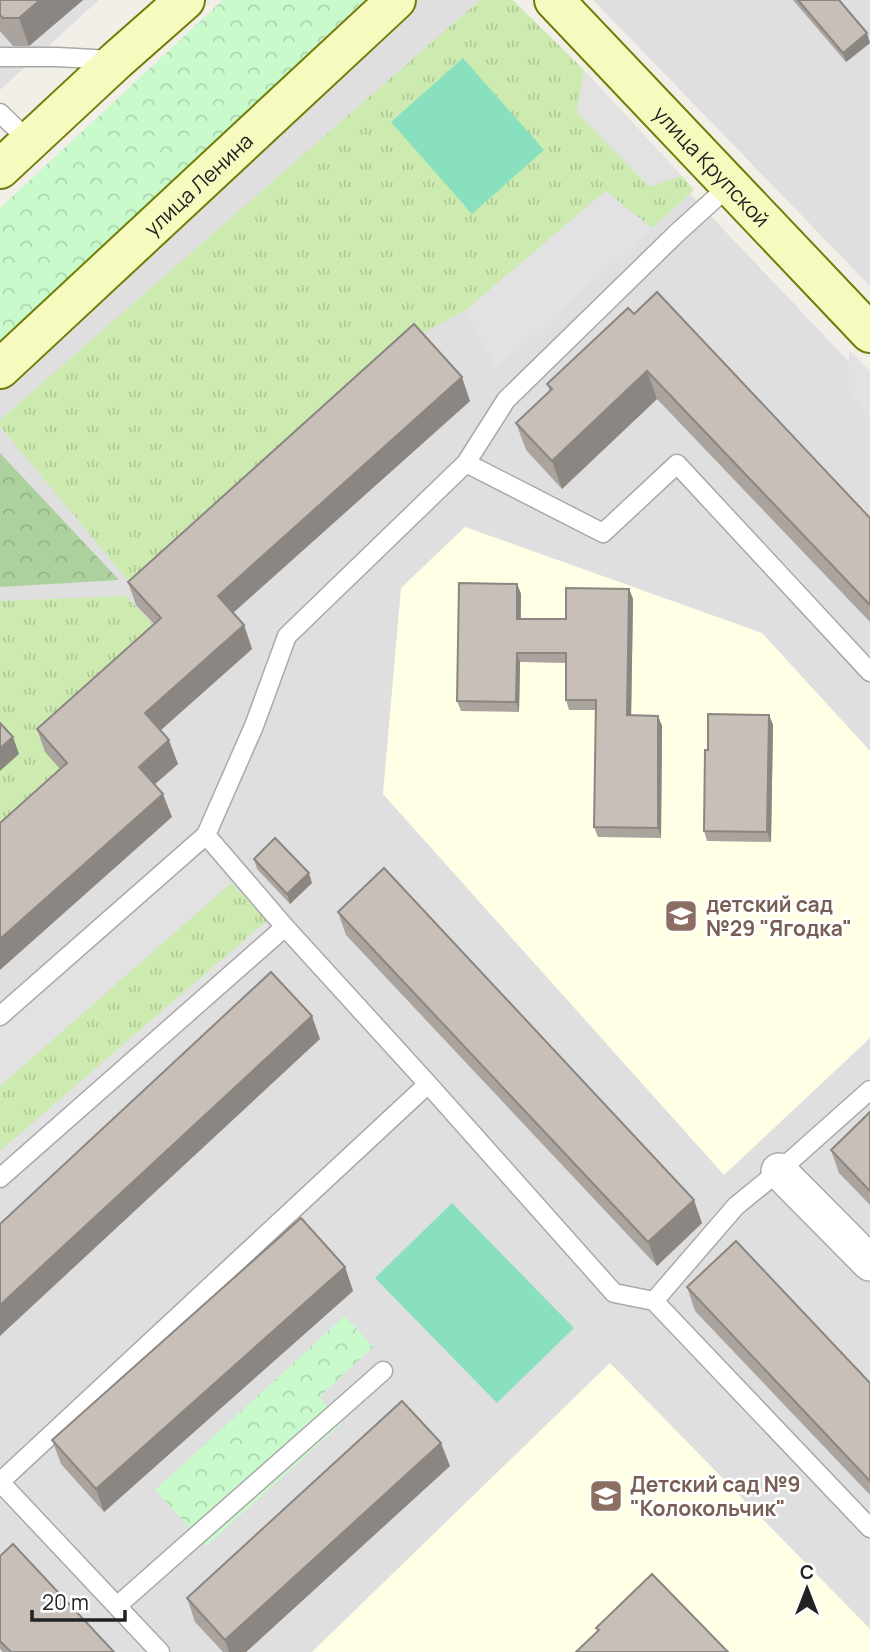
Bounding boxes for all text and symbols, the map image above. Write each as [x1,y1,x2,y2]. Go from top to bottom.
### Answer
street label: улица Крупской [647,99,776,233]
street label: улица Ленина [138,127,259,242]
place label: детский сад №29 "Ягодка" [706,890,852,942]
school or university icon: детский сад №29 "Ягодка" [662,897,700,935]
place label: Детский сад №9 "Колокольчик" [630,1470,800,1522]
school or university icon: Детский сад №9 "Колокольчик" [587,1477,625,1515]
north arrow [772,1554,842,1624]
text: С [800,1559,814,1585]
scale bar [32,1578,124,1622]
text: 20 m [42,1588,89,1616]

